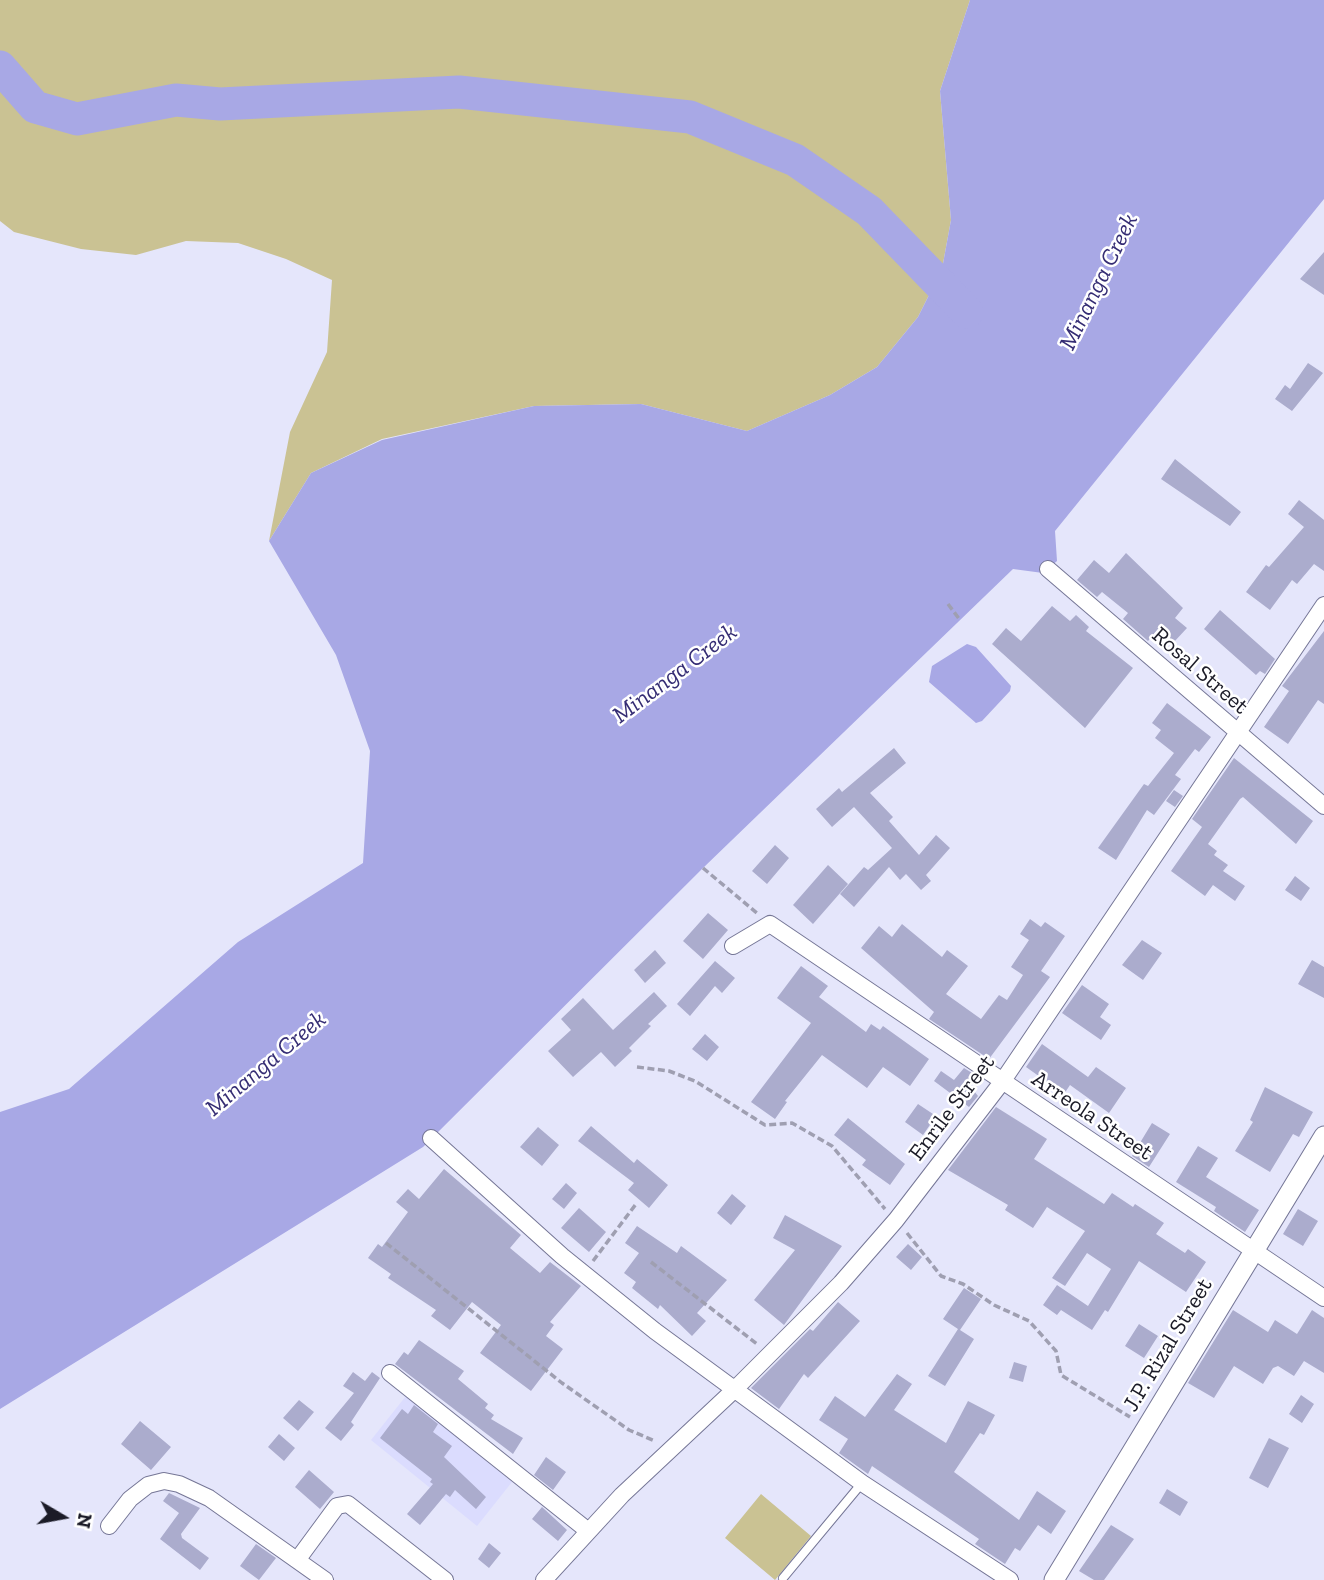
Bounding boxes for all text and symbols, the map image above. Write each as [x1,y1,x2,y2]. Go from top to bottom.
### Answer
water label: Minanga Creek [1054,209,1144,355]
water label: Minanga Creek [607,618,743,730]
street label: Rosal Street [1146,622,1254,720]
water label: Minanga Creek [200,1005,332,1123]
street label: Enrile Street [903,1050,1001,1166]
street label: Arreola Street [1026,1065,1158,1167]
street label: J.P. Rizal Street [1117,1273,1219,1417]
north arrow [28,1482,98,1552]
text: N [72,1512,97,1530]

